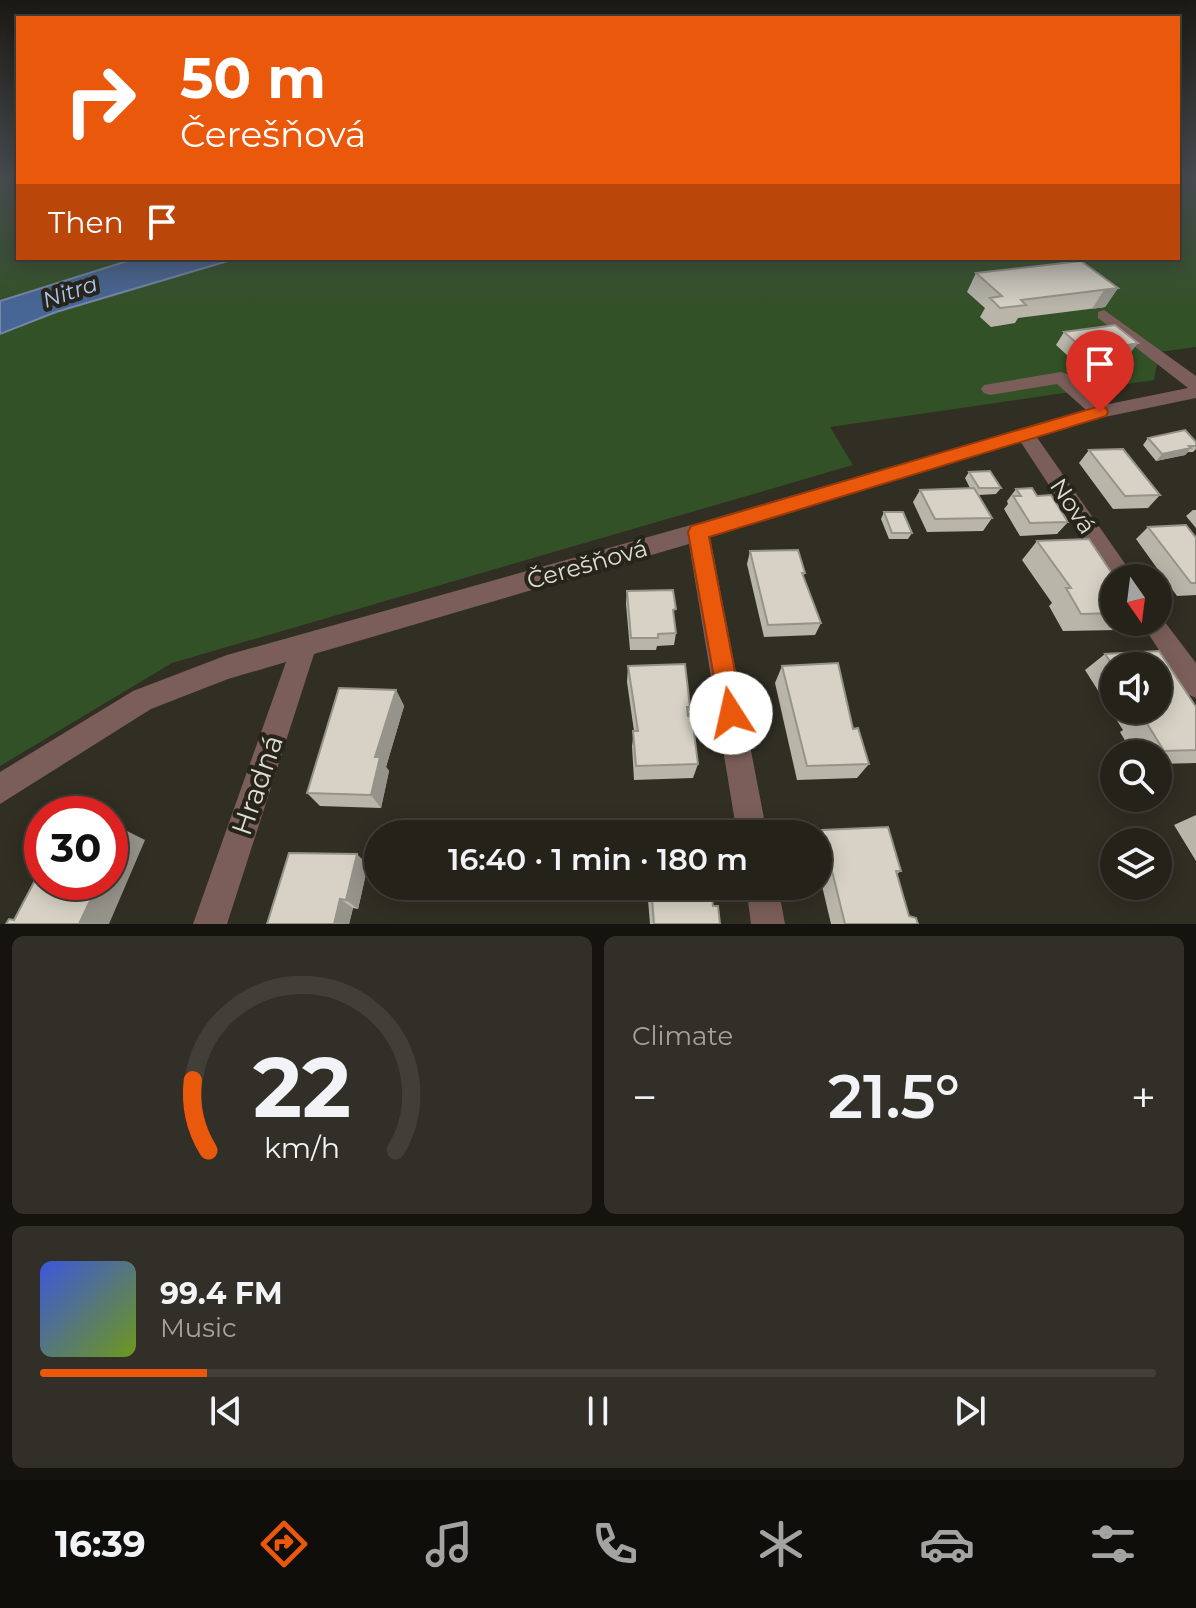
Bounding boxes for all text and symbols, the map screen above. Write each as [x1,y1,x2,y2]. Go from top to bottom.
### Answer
text: 50 m [180,44,326,112]
icon: right [48,48,152,152]
text: Čerešňová [180,112,366,156]
icon: arrive [140,200,184,244]
text: Then [48,204,124,241]
water label: Nitra [39,270,101,314]
pin [1066,330,1134,412]
icon: arrive [1078,342,1122,386]
street label: Nová [1044,473,1102,539]
street label: Čerešňová [523,533,651,595]
north arrow [1100,564,1172,636]
map controls [1100,564,1172,900]
button: sound [1100,652,1172,724]
position arrow [689,671,773,755]
street label: Hradná [224,730,290,840]
button: search [1100,740,1172,812]
speed limit sign: 30 [24,796,128,900]
button: layers [1100,828,1172,900]
text: 16:40 · 1 min · 180 m [448,841,748,878]
text: Climate [632,1020,733,1052]
text: 22 [253,1036,351,1138]
text: 21.5° [828,1060,960,1133]
text: − [632,1070,657,1124]
text: + [1131,1070,1156,1124]
text: km/h [264,1130,340,1165]
text: 99.4 FM [160,1275,283,1312]
text: Music [160,1312,237,1344]
icon: previous [204,1389,248,1433]
icon: pause [576,1389,620,1433]
icon: next [948,1389,992,1433]
icon: directions [256,1516,312,1572]
icon: music [421,1516,477,1572]
icon: phone [587,1516,643,1572]
icon: climate [753,1516,809,1572]
icon: car [919,1516,975,1572]
icon: filters [1085,1516,1141,1572]
text: 16:39 [55,1522,146,1566]

